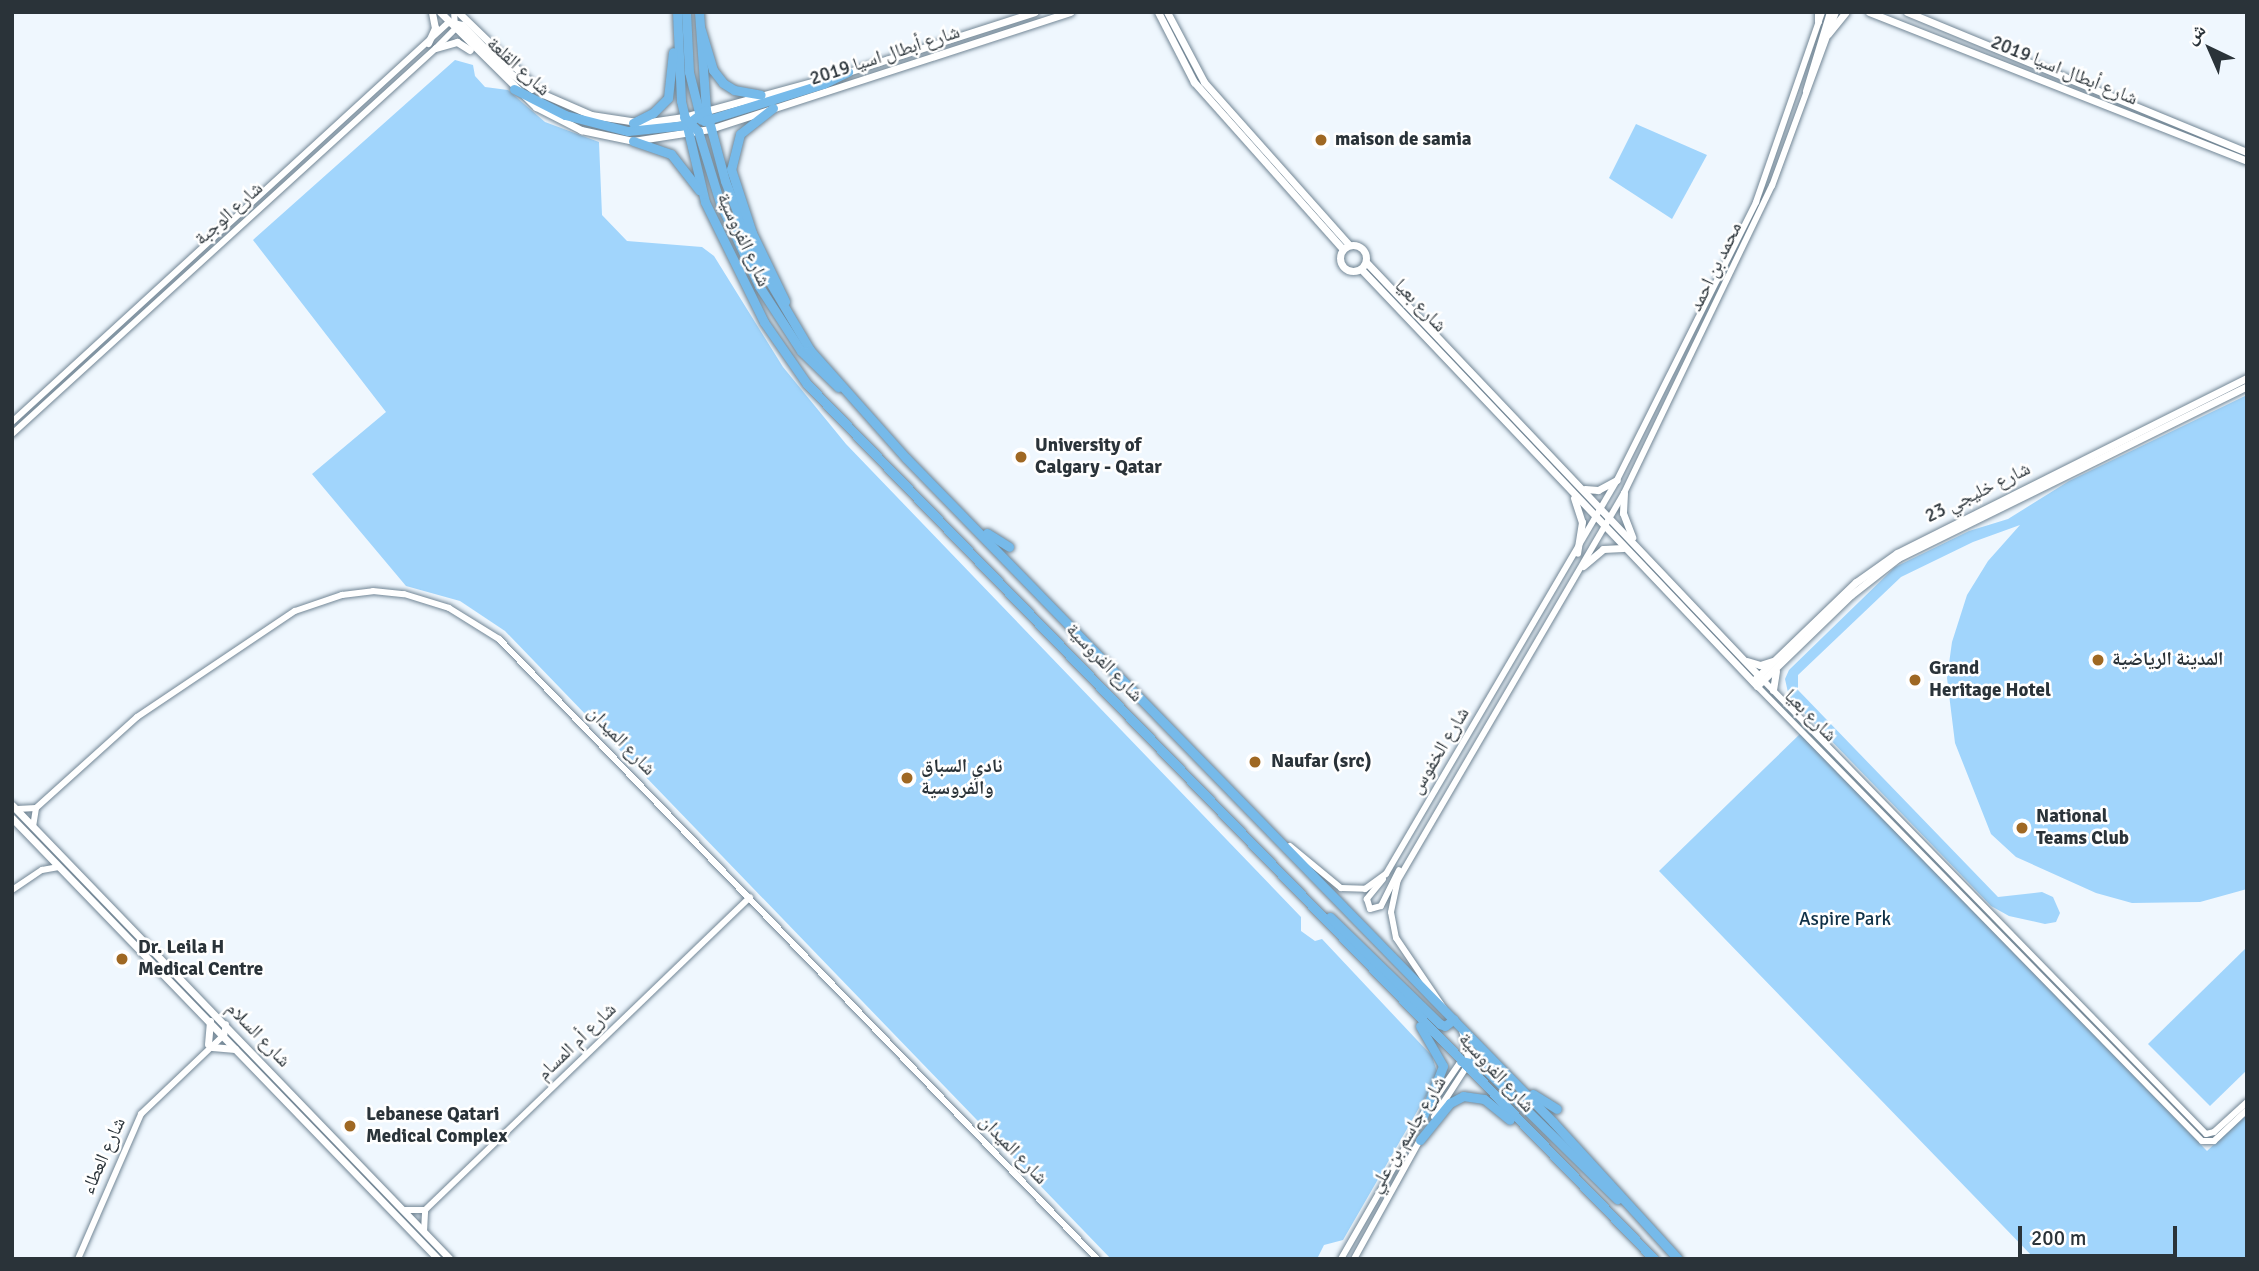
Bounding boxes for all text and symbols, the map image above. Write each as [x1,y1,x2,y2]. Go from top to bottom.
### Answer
north arrow [2175,14,2245,84]
text: ش [2180,18,2211,50]
street label: شارع أبطال اسيا 2019 [807,21,963,91]
street label: شارع أبطال اسيا 2019 [1987,31,2141,111]
street label: شارع القلعة [482,33,554,101]
place label: maison de samia [1335,129,1472,151]
marker: maison de samia [1313,132,1329,148]
street label: شارع الوجبة [190,177,268,251]
street label: شارع الفروسية [711,190,775,290]
street label: محمد بن احمد [1685,219,1747,315]
street label: شارع بعيا [1389,275,1451,337]
place label: University of Calgary - Qatar [1035,435,1162,479]
marker: University of Calgary - Qatar [1013,449,1029,465]
street label: شارع خليجي 23 [1922,458,2034,528]
street label: شارع الفروسية [1061,619,1147,707]
place label: المدينة الرياضية [2112,649,2223,671]
marker: المدينة الرياضية [2090,652,2106,668]
place label: Grand Heritage Hotel [1929,658,2051,702]
marker: Grand Heritage Hotel [1907,672,1923,688]
street label: شارع بعيا [1779,685,1841,747]
street label: شارع الميدان [582,701,660,781]
street label: شارع الخفوس [1405,704,1475,798]
place label: Naufar (src) [1271,751,1372,773]
marker: Naufar (src) [1245,752,1265,772]
place label: نادي السباق والفروسية [921,756,1002,800]
marker: نادي السباق والفروسية [899,770,915,786]
place label: National Teams Club [2036,806,2129,850]
marker: National Teams Club [2014,820,2030,836]
park label: Aspire Park [1799,909,1891,931]
place label: Dr. Leila H Medical Centre [138,937,263,981]
marker: Dr. Leila H Medical Centre [112,949,132,969]
street label: شارع السلام [221,997,295,1073]
street label: شارع أم المسام [533,999,621,1085]
street label: شارع الفروسية [1453,1028,1539,1118]
street label: شارع جاسم بن علي [1364,1073,1452,1197]
place label: Lebanese Qatari Medical Complex [366,1104,507,1148]
street label: شارع الميدان [974,1110,1052,1190]
street label: شارع العطاء [77,1114,131,1198]
marker: Lebanese Qatari Medical Complex [340,1116,360,1136]
scale bar [2021,1212,2180,1256]
text: 200 m [2031,1225,2086,1251]

